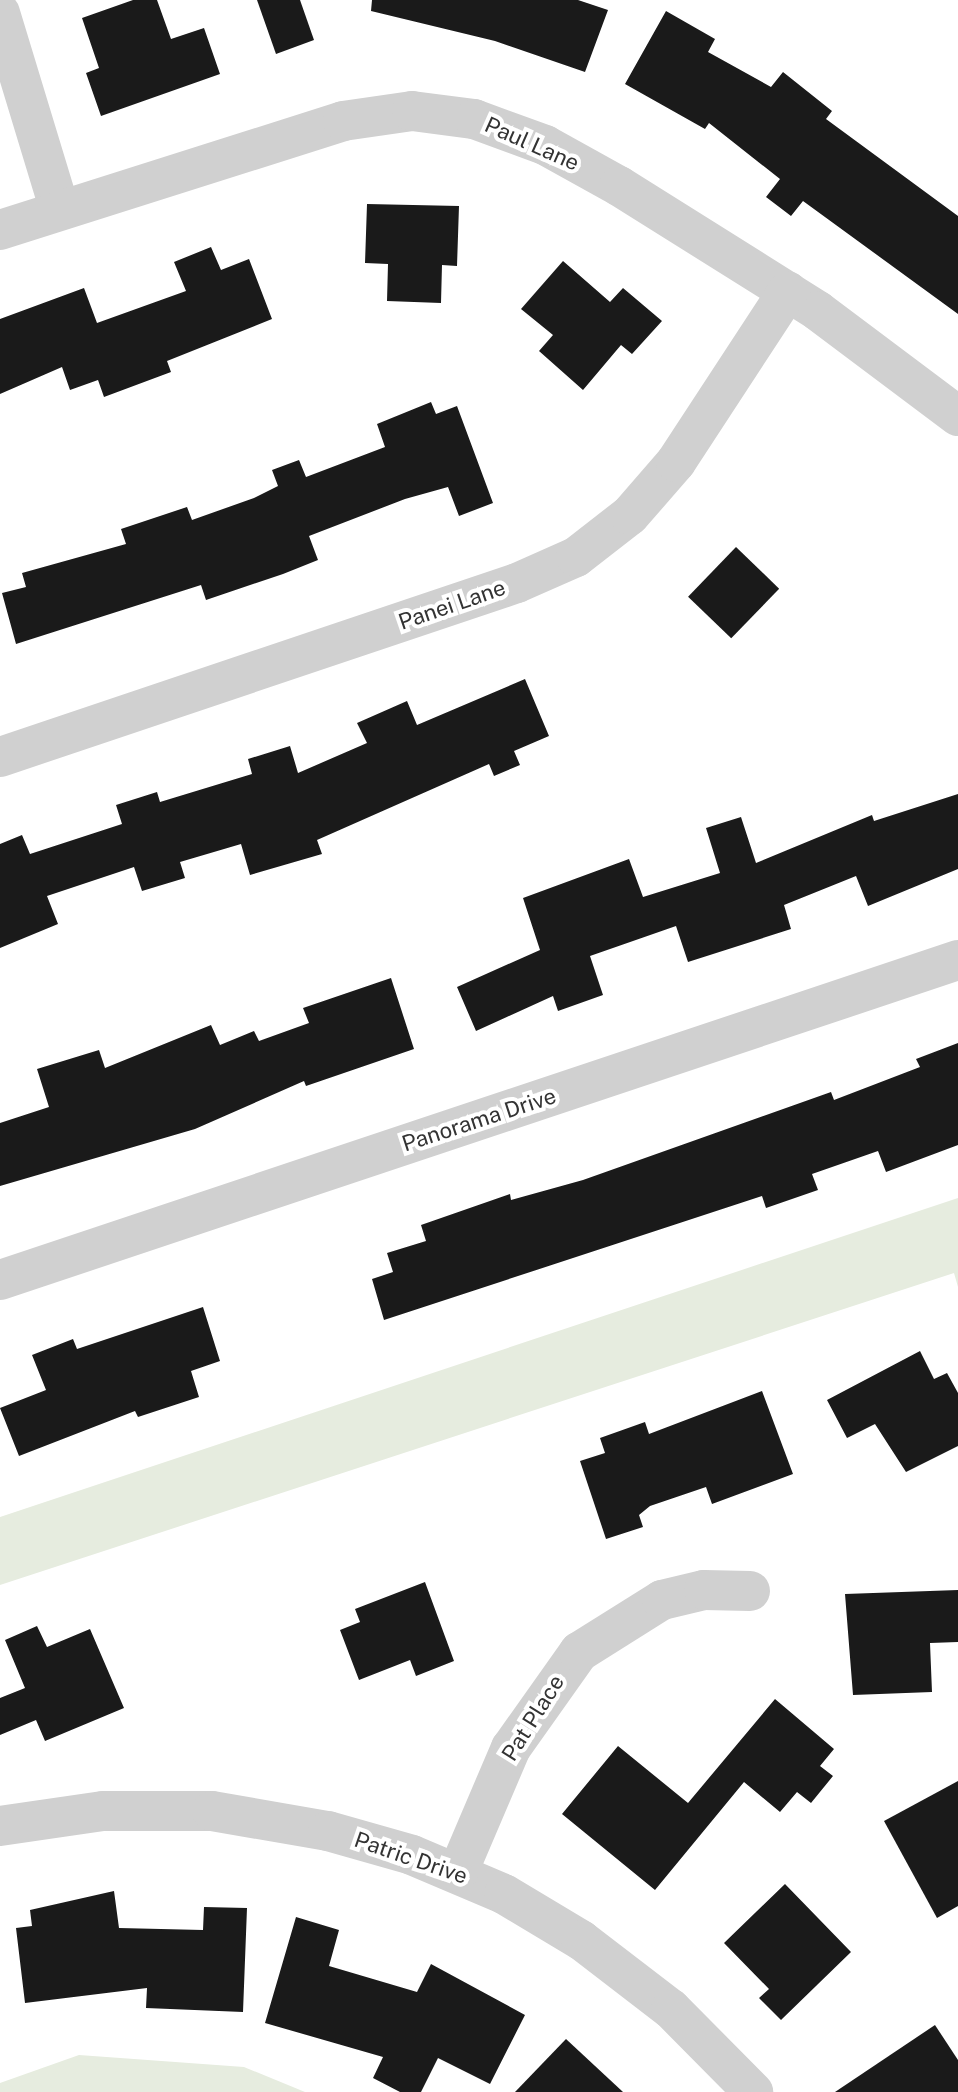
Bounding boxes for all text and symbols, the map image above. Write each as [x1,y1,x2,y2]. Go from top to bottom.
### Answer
street label: Paul Lane [481,111,583,177]
street label: Panei Lane [395,574,509,636]
street label: Panorama Drive [399,1083,559,1157]
street label: Pat Place [496,1670,570,1766]
street label: Patric Drive [351,1826,471,1890]

